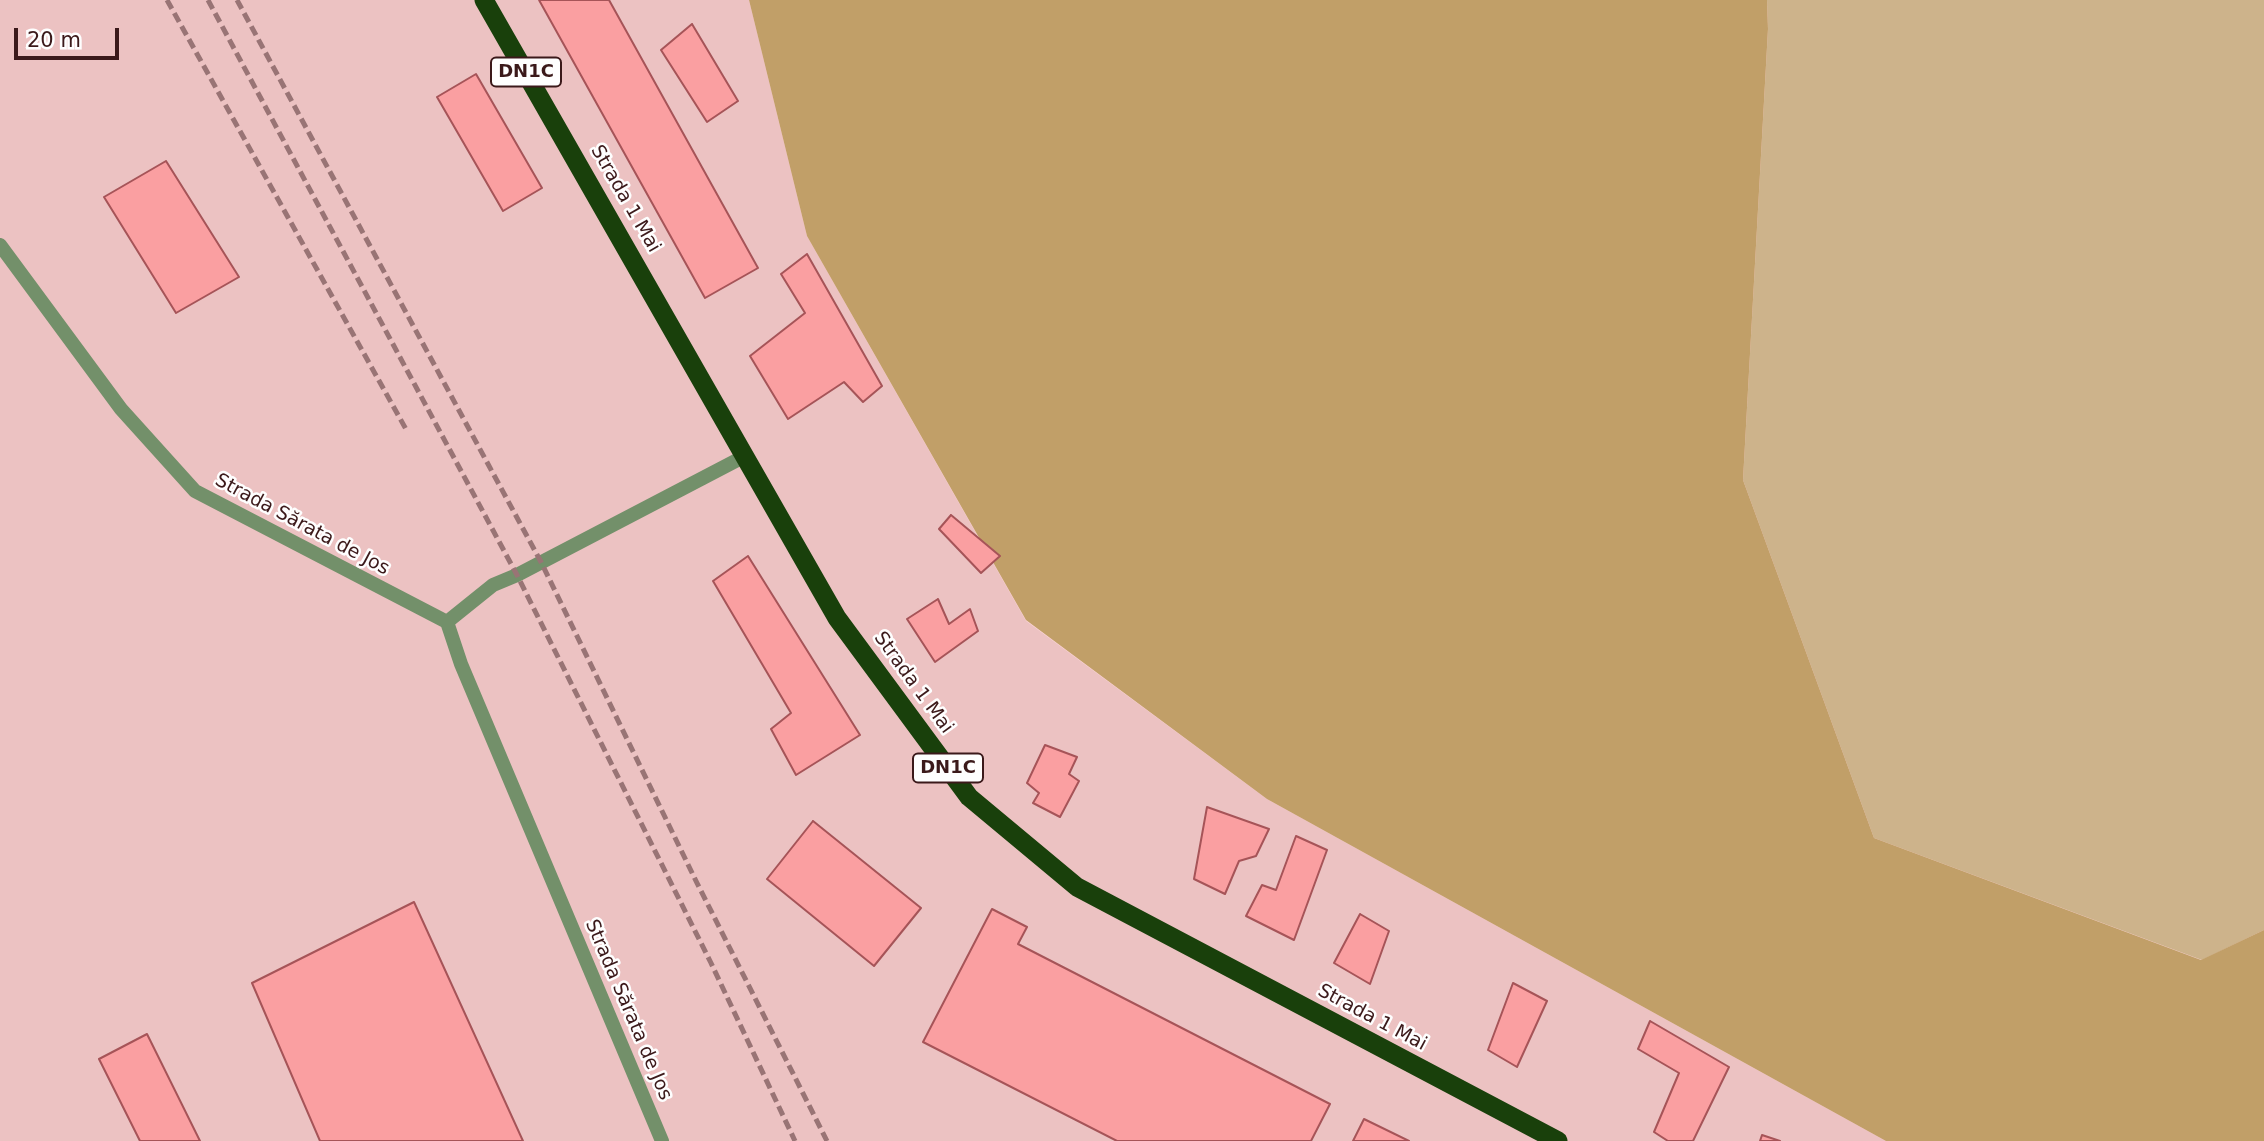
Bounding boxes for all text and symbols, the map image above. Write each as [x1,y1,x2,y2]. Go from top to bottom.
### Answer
scale bar [18,14,122,58]
text: 20 m [27,28,81,52]
road number: DN1C [491,58,561,86]
street label: Strada 1 Mai [585,141,665,257]
street label: Strada Sărata de Jos [211,469,393,581]
street label: Strada 1 Mai [868,628,958,738]
road number: DN1C [913,754,983,782]
street label: Strada Sărata de Jos [580,916,676,1104]
street label: Strada 1 Mai [1314,980,1430,1056]

